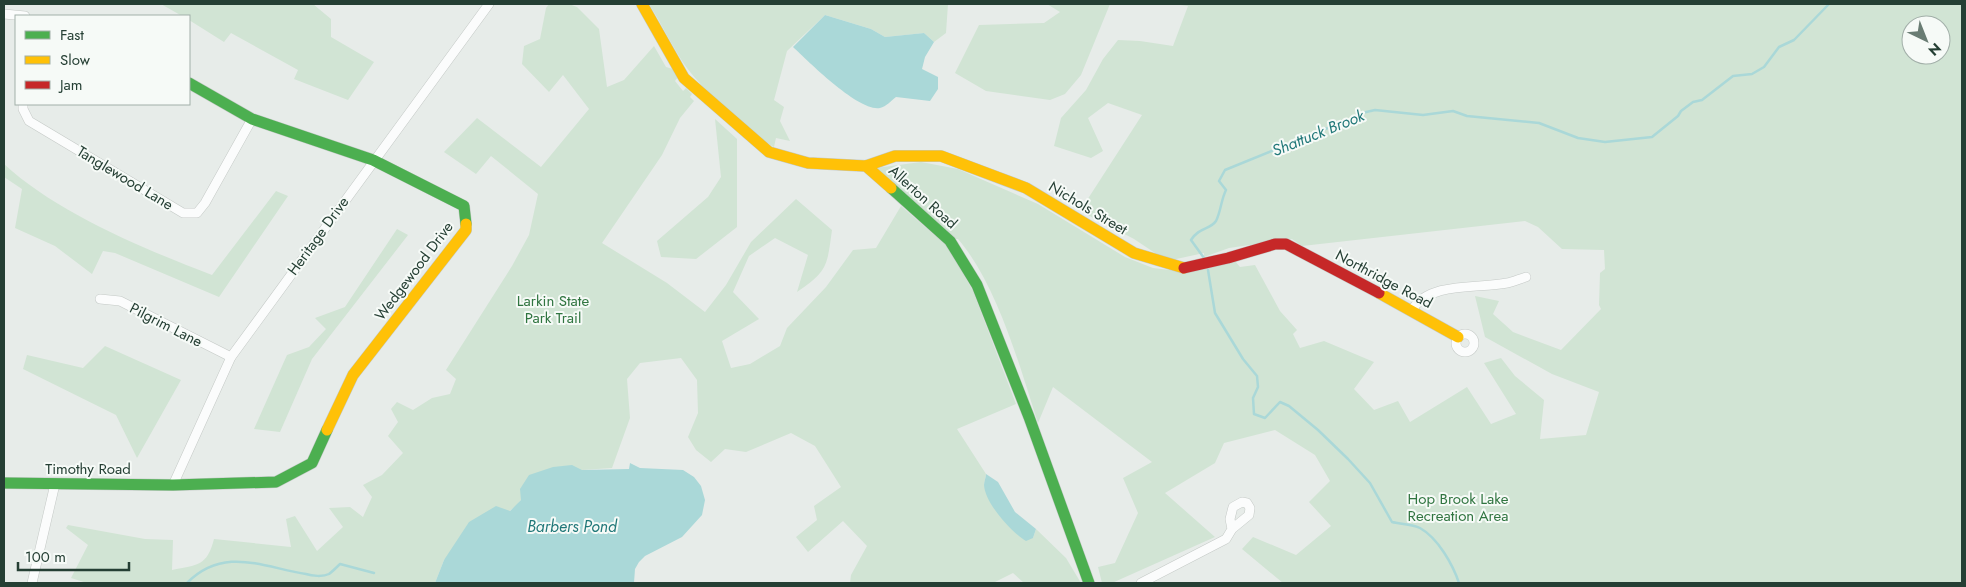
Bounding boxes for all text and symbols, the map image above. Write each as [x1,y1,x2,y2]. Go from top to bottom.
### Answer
legend [15,15,190,105]
north arrow [1901,15,1951,65]
text: Fast [60,24,84,46]
text: N [1924,38,1946,61]
text: Slow [60,49,91,71]
text: Jam [58,74,83,96]
water label: Shattuck Brook [1268,104,1369,162]
street label: Tanglewood Lane [73,140,178,216]
street label: Allerton Road [884,160,962,234]
street label: Nichols Street [1044,176,1132,240]
street label: Heritage Drive [282,192,354,280]
street label: Wedgewood Drive [369,217,459,325]
street label: Northridge Road [1332,244,1436,314]
park label: Larkin State Park Trail [517,290,589,329]
street label: Pilgrim Lane [126,297,206,353]
street label: Timothy Road [45,458,131,480]
park label: Hop Brook Lake Recreation Area [1408,488,1509,527]
water label: Barbers Pond [527,515,618,538]
scale bar [18,540,129,572]
text: 100 m [25,546,66,568]

